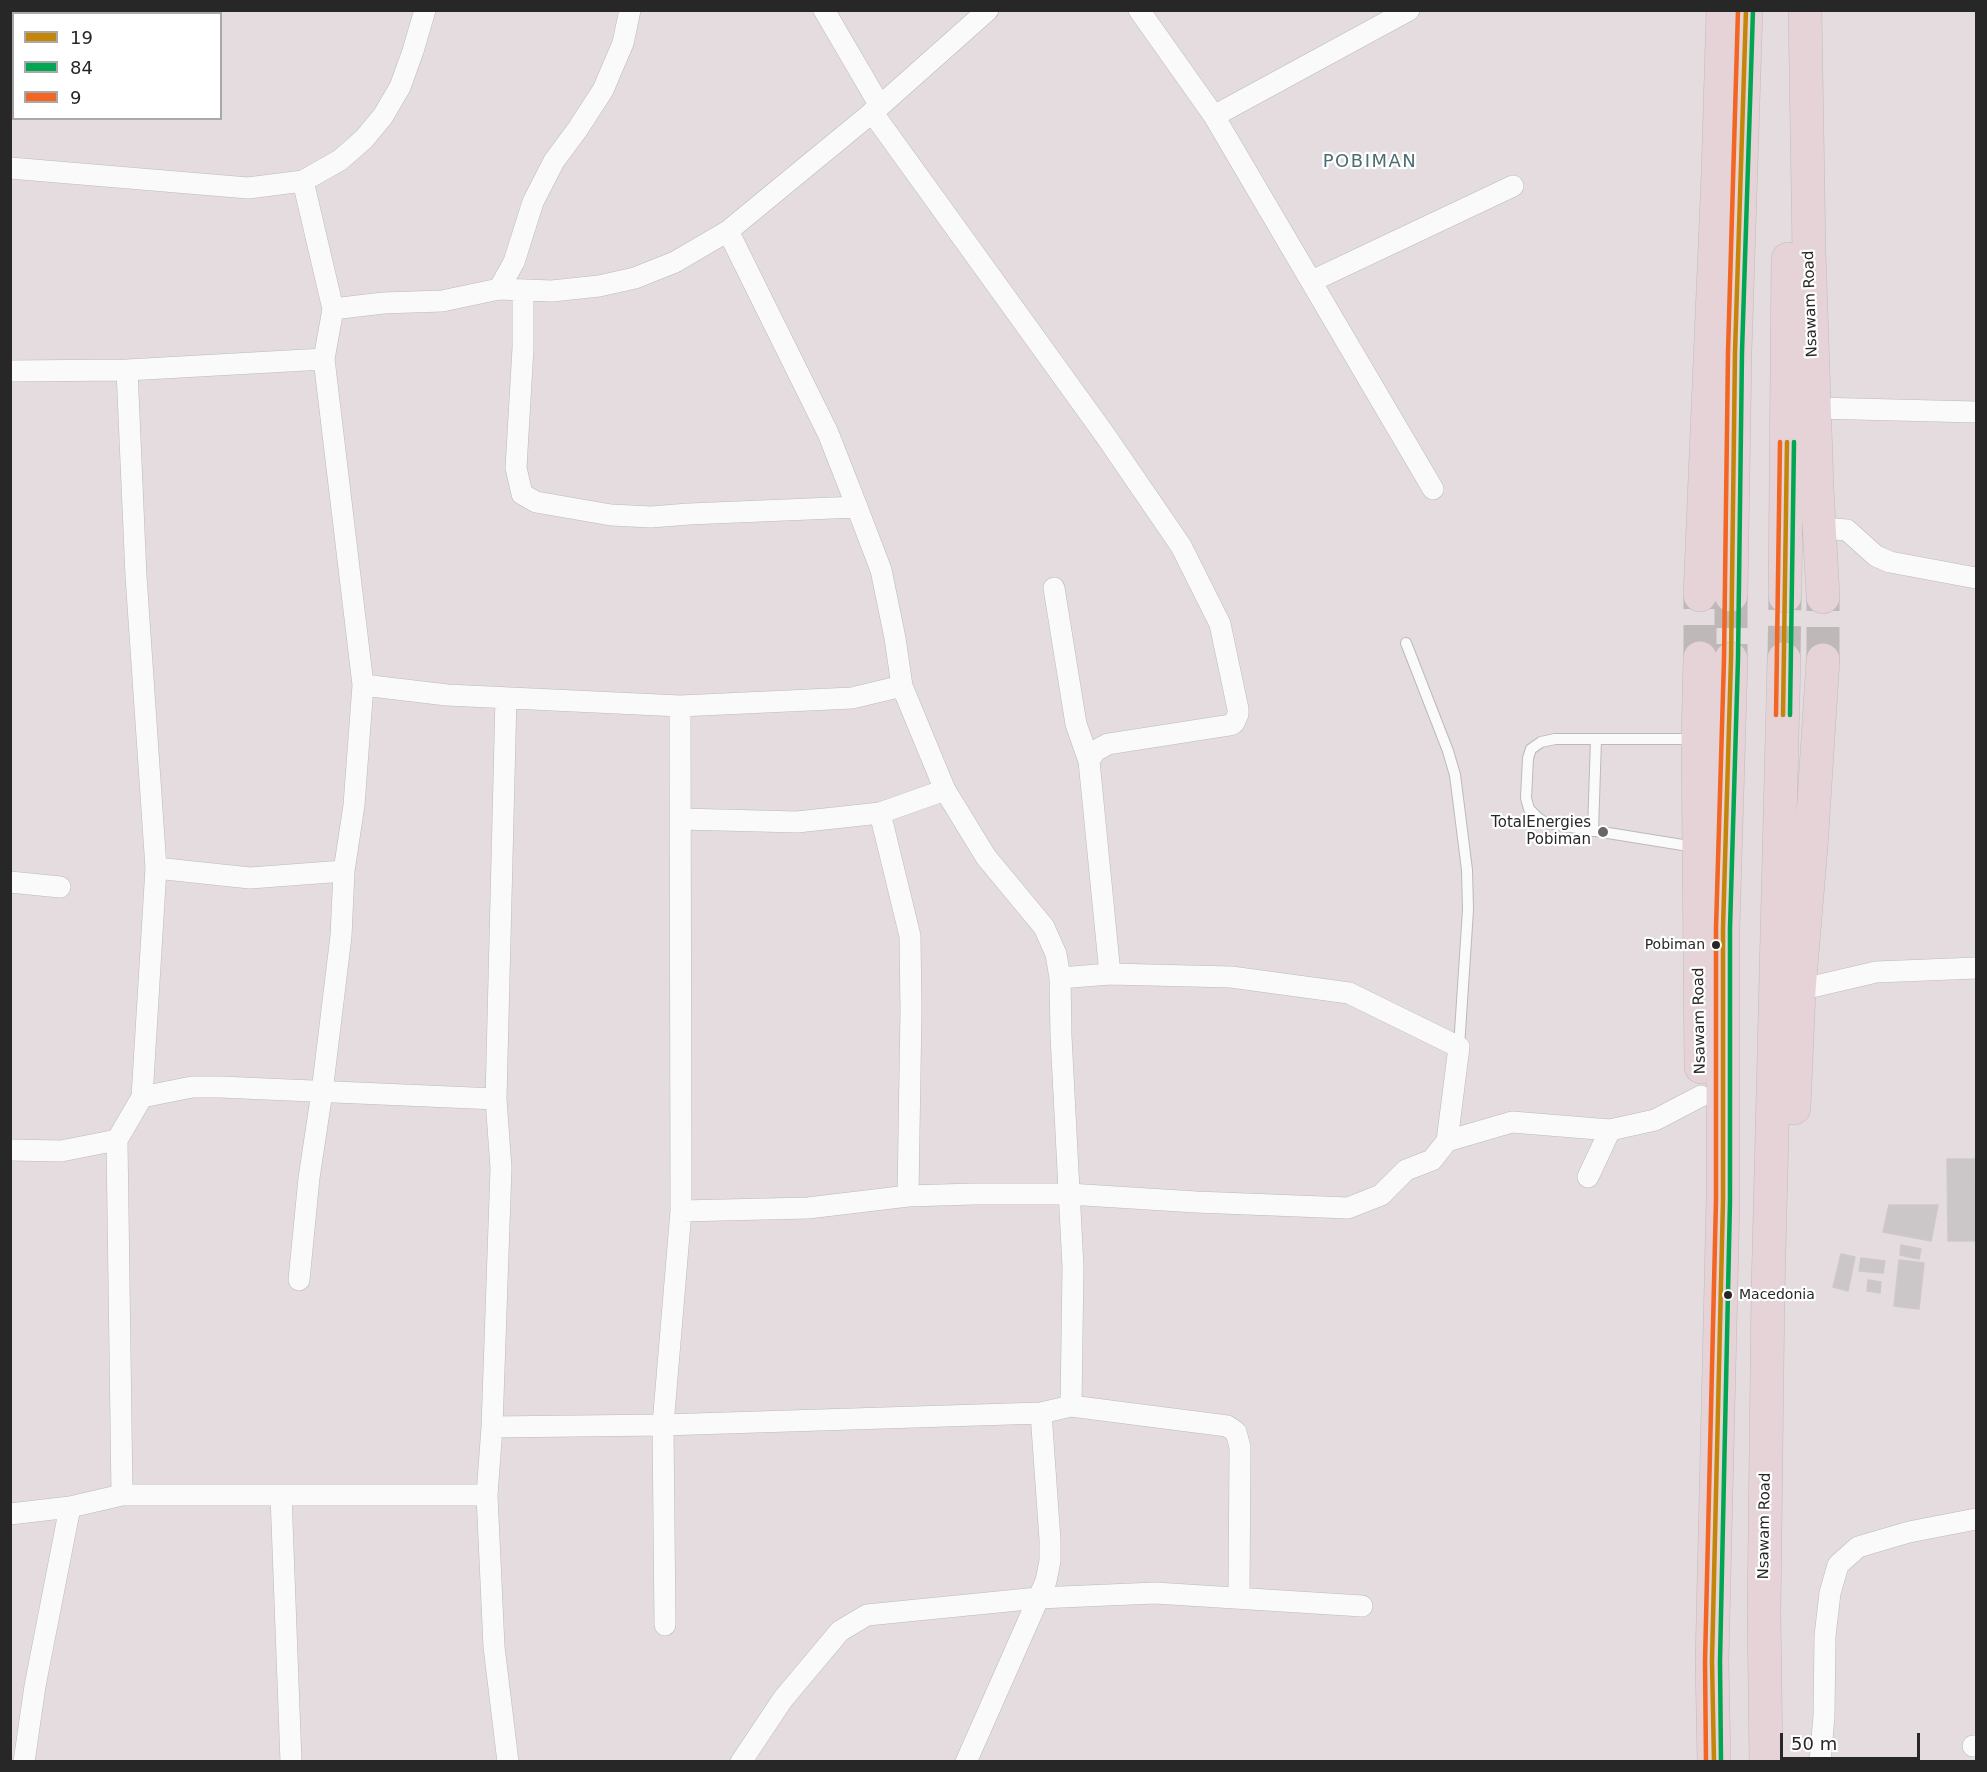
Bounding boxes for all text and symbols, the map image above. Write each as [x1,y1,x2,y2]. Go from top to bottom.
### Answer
legend [12,12,222,120]
text: 19 [70,27,93,48]
text: 84 [70,57,93,78]
text: 9 [70,87,81,108]
district label: POBIMAN [1323,151,1417,173]
street label: Nsawam Road [1800,250,1822,358]
place label: TotalEnergies Pobiman [1491,814,1591,849]
marker: TotalEnergies Pobiman [1596,825,1610,839]
place label: Pobiman [1645,937,1705,953]
marker: Pobiman [1710,939,1722,951]
street label: Nsawam Road [1690,967,1710,1075]
place label: Macedonia [1739,1287,1815,1303]
marker: Macedonia [1722,1289,1734,1301]
street label: Nsawam Road [1755,1472,1775,1580]
scale bar [1783,1721,1922,1759]
text: 50 m [1791,1733,1837,1754]

